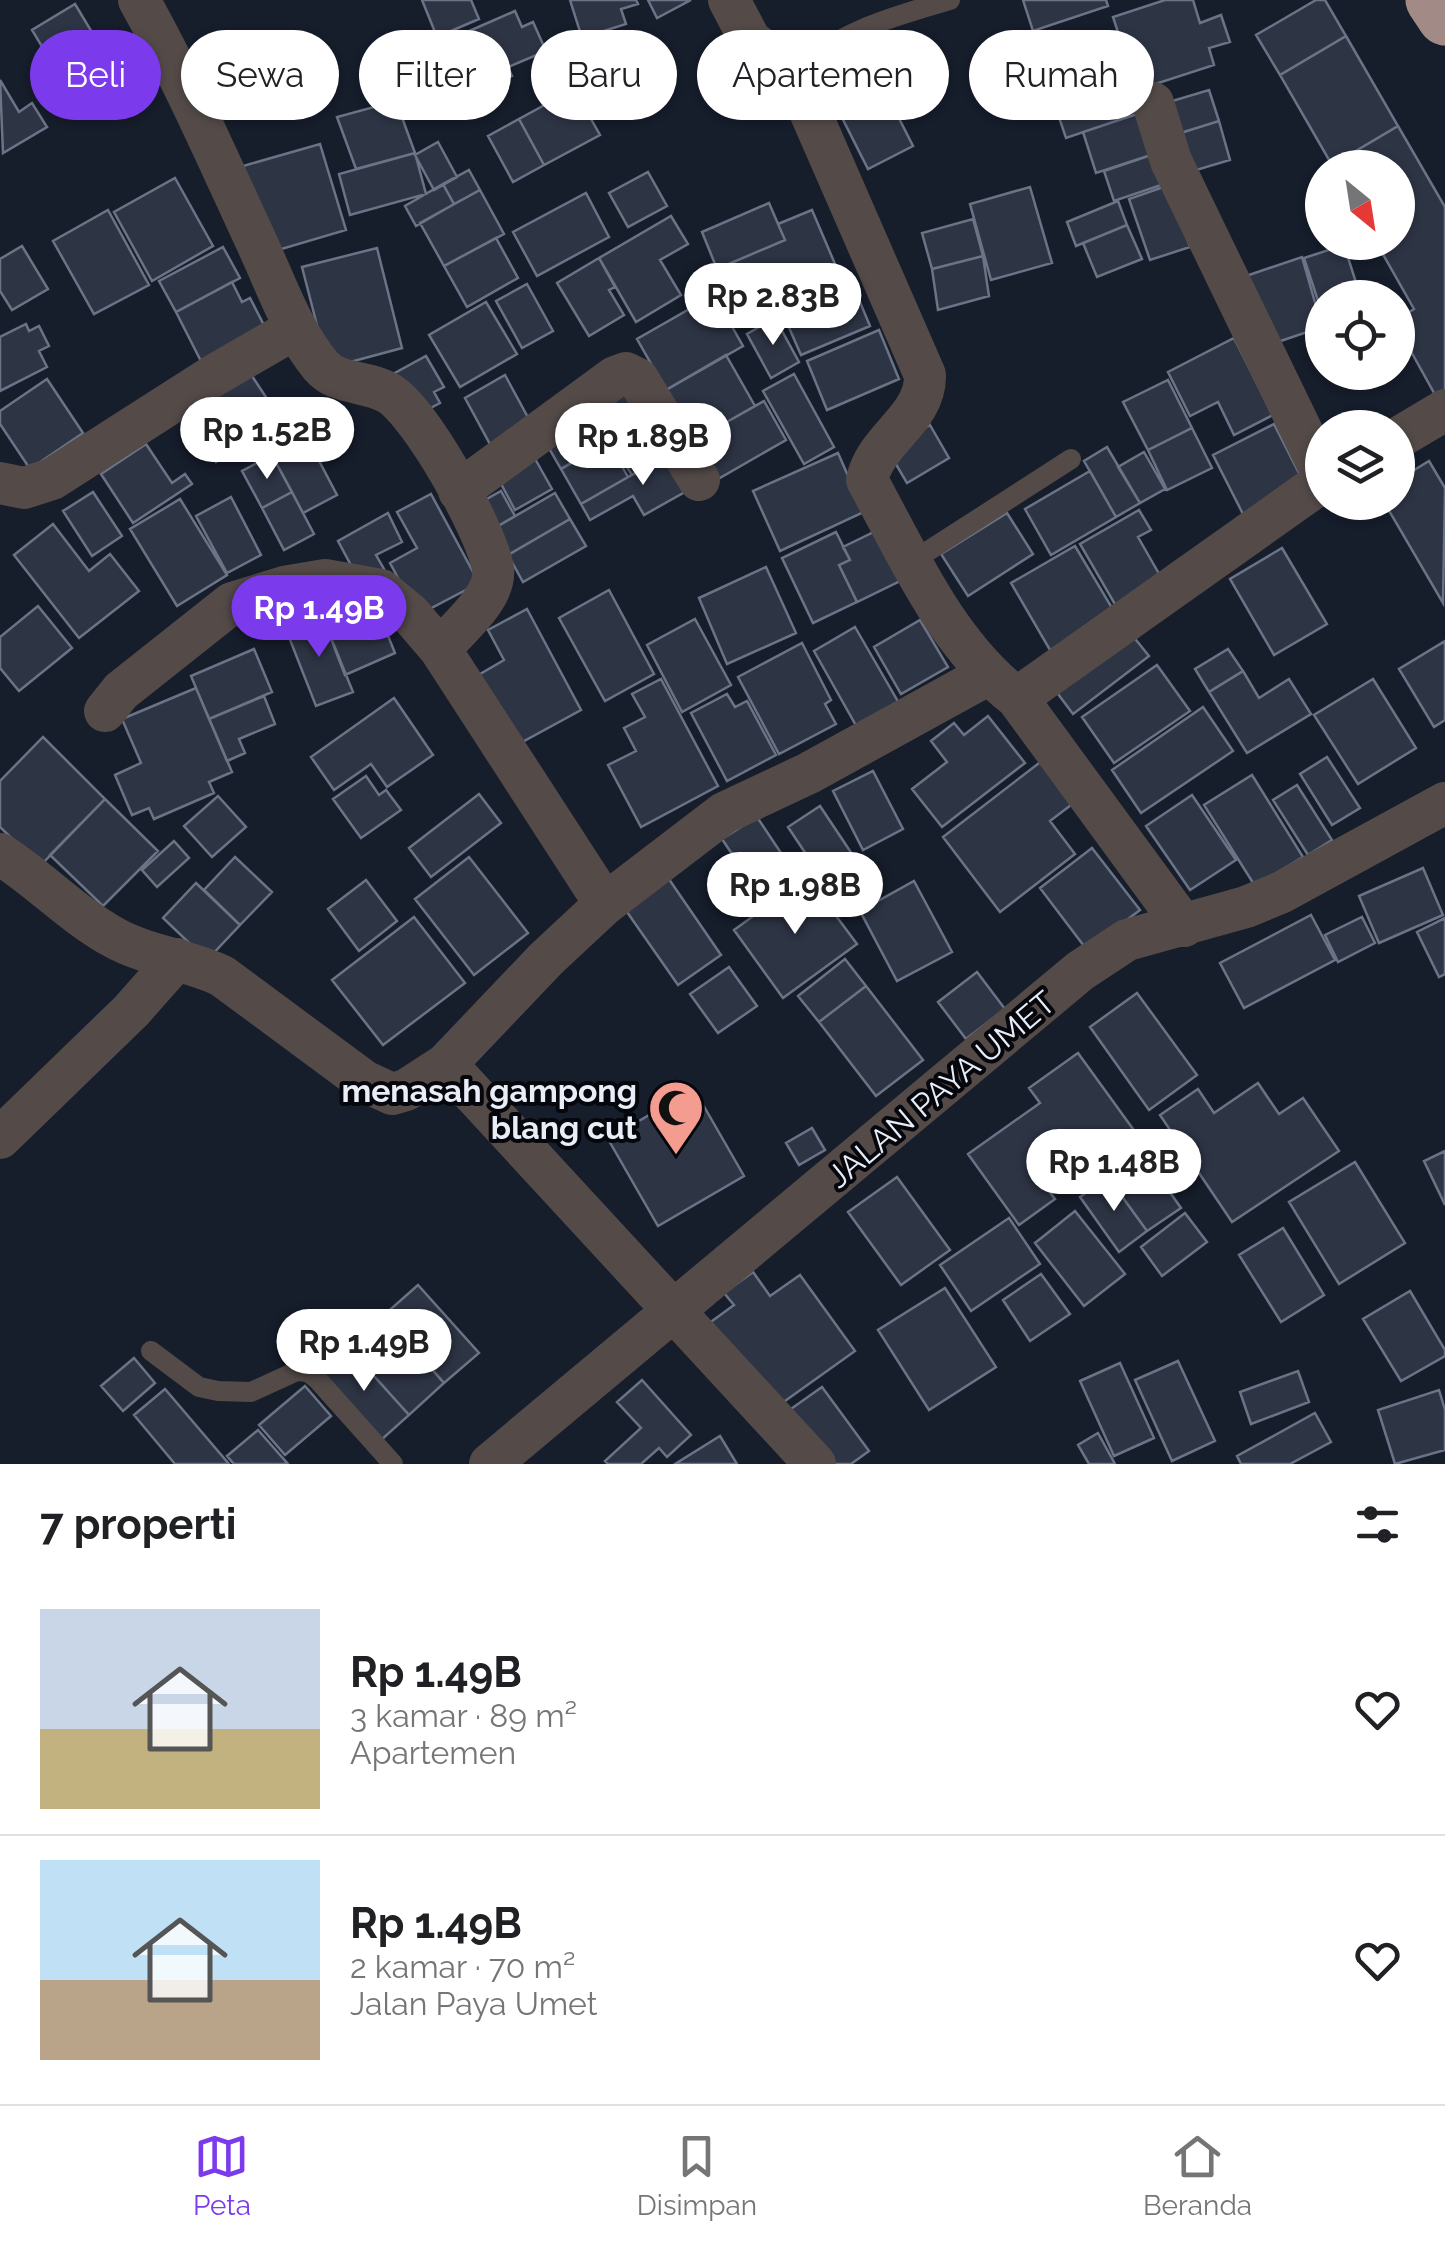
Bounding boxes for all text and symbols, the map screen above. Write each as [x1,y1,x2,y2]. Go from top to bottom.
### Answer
chip: Beli [30,30,161,120]
chip: Sewa [181,30,339,120]
chip: Filter [359,30,511,120]
chip: Baru [531,30,677,120]
chip: Apartemen [697,30,949,120]
chip: Rumah [969,30,1154,120]
north arrow [1305,150,1415,260]
map controls [1305,150,1415,520]
pin: Rp 2.83B [670,263,876,348]
text: Rp 2.83B [706,277,840,314]
button: locate [1305,280,1415,390]
pin: Rp 1.52B [164,397,370,482]
pin: Rp 1.89B [540,403,746,488]
button: layers [1305,410,1415,520]
text: Rp 1.52B [202,411,332,448]
text: Rp 1.89B [577,417,709,454]
pin: Rp 1.49B [216,575,422,660]
text: Rp 1.49B [254,589,384,626]
pin: Rp 1.98B [692,852,898,937]
text: Rp 1.98B [729,866,861,903]
street label: JALAN PAYA UMET [820,983,1062,1195]
place label: menasah gampong blang cut [341,1072,637,1146]
mosque icon: menasah gampong blang cut [646,1078,706,1157]
pin: Rp 1.48B [1011,1129,1217,1214]
text: Rp 1.48B [1048,1143,1180,1180]
pin: Rp 1.49B [261,1309,467,1394]
text: Rp 1.49B [299,1323,429,1360]
icon: filters [1350,1497,1405,1552]
text: 7 properti [40,1500,237,1549]
text: Rp 1.49B [350,1648,522,1697]
icon: home [120,1649,240,1769]
icon: heart [1350,1682,1405,1737]
text: 3 kamar · 89 m² [350,1697,577,1734]
text: Apartemen [350,1734,516,1771]
text: Rp 1.49B [350,1899,522,1948]
icon: home [120,1900,240,2020]
icon: heart [1350,1933,1405,1988]
text: 2 kamar · 70 m² [350,1948,575,1985]
text: Jalan Paya Umet [350,1985,597,2022]
tab: Peta [193,2129,251,2222]
tab: Disimpan [637,2129,757,2222]
tab: Beranda [1143,2129,1252,2222]

